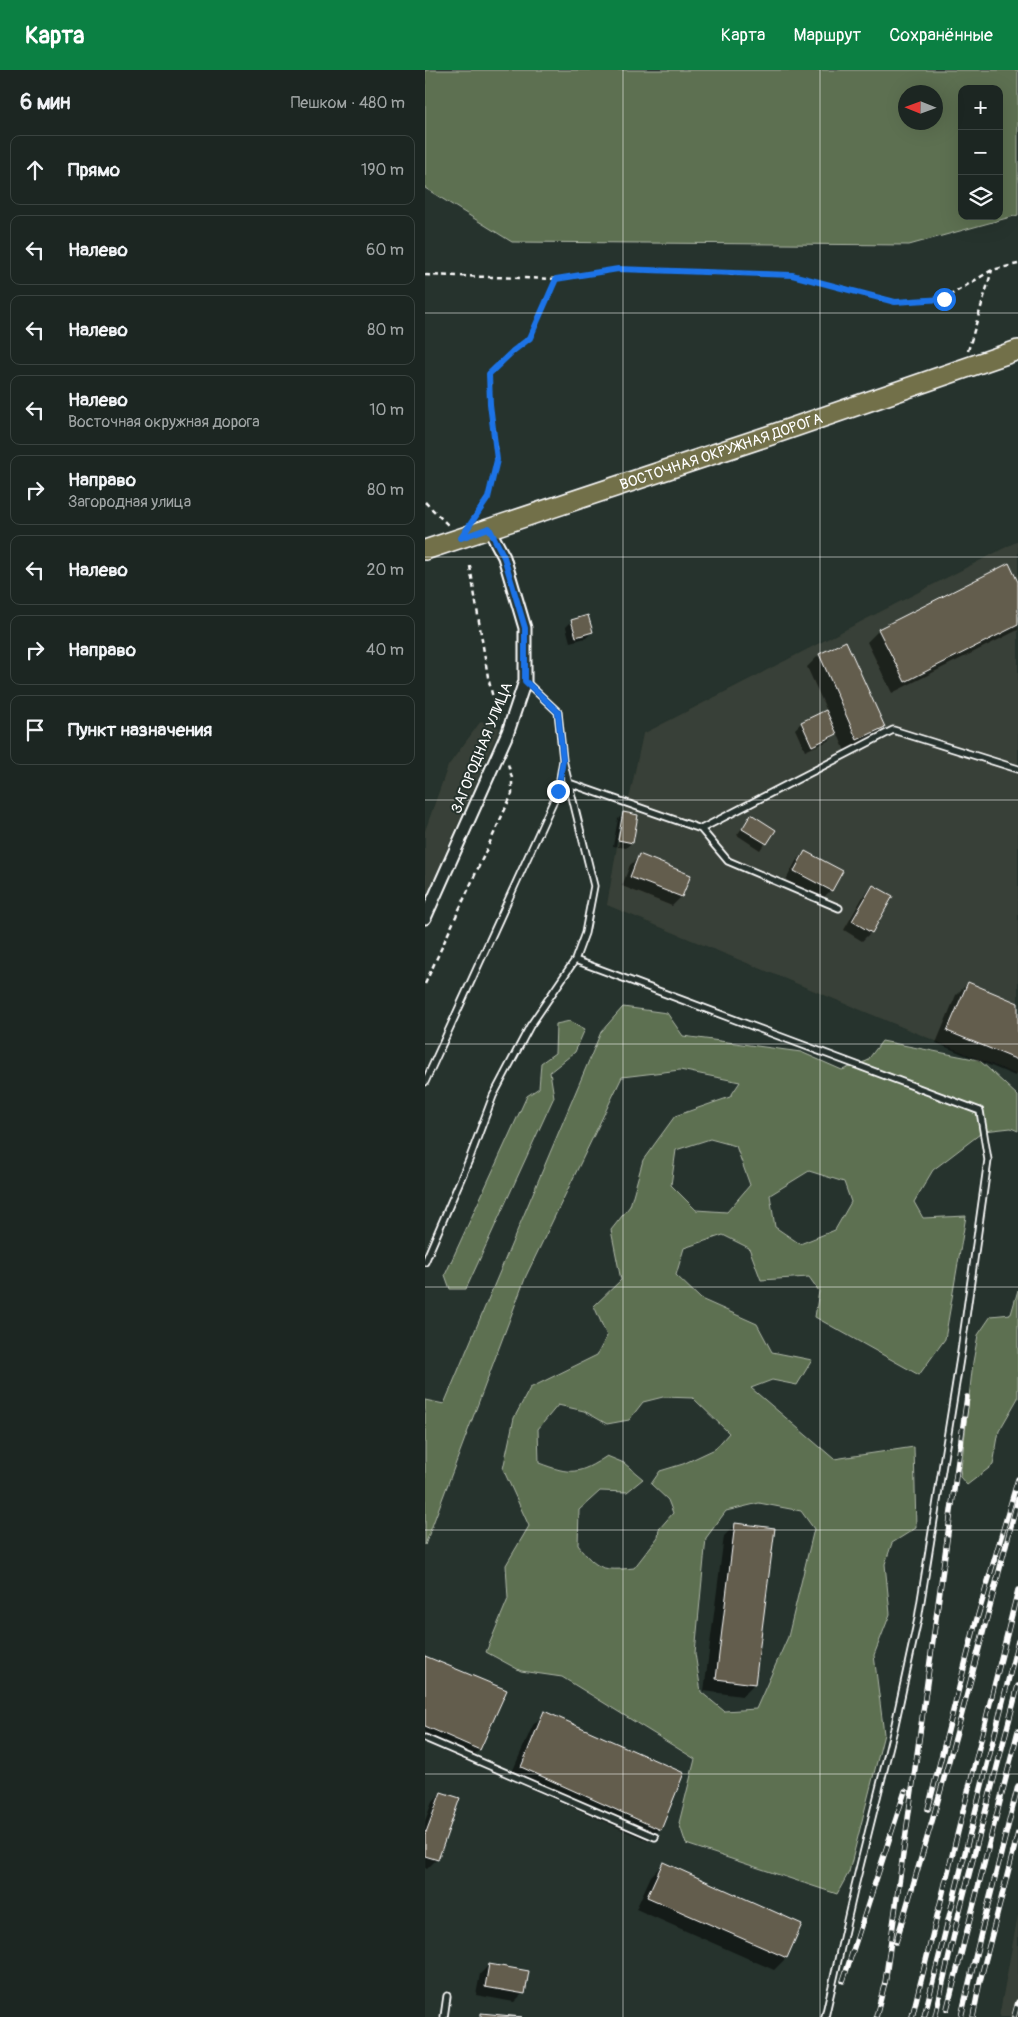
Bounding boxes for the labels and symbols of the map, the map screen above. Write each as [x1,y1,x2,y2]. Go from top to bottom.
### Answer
north arrow [898,85,943,130]
route start [933,288,956,311]
street label: ВОСТОЧНАЯ ОКРУЖНАЯ ДОРОГА [617,408,825,494]
street label: ЗАГОРОДНАЯ УЛИЦА [447,679,517,816]
route end [547,780,570,803]

